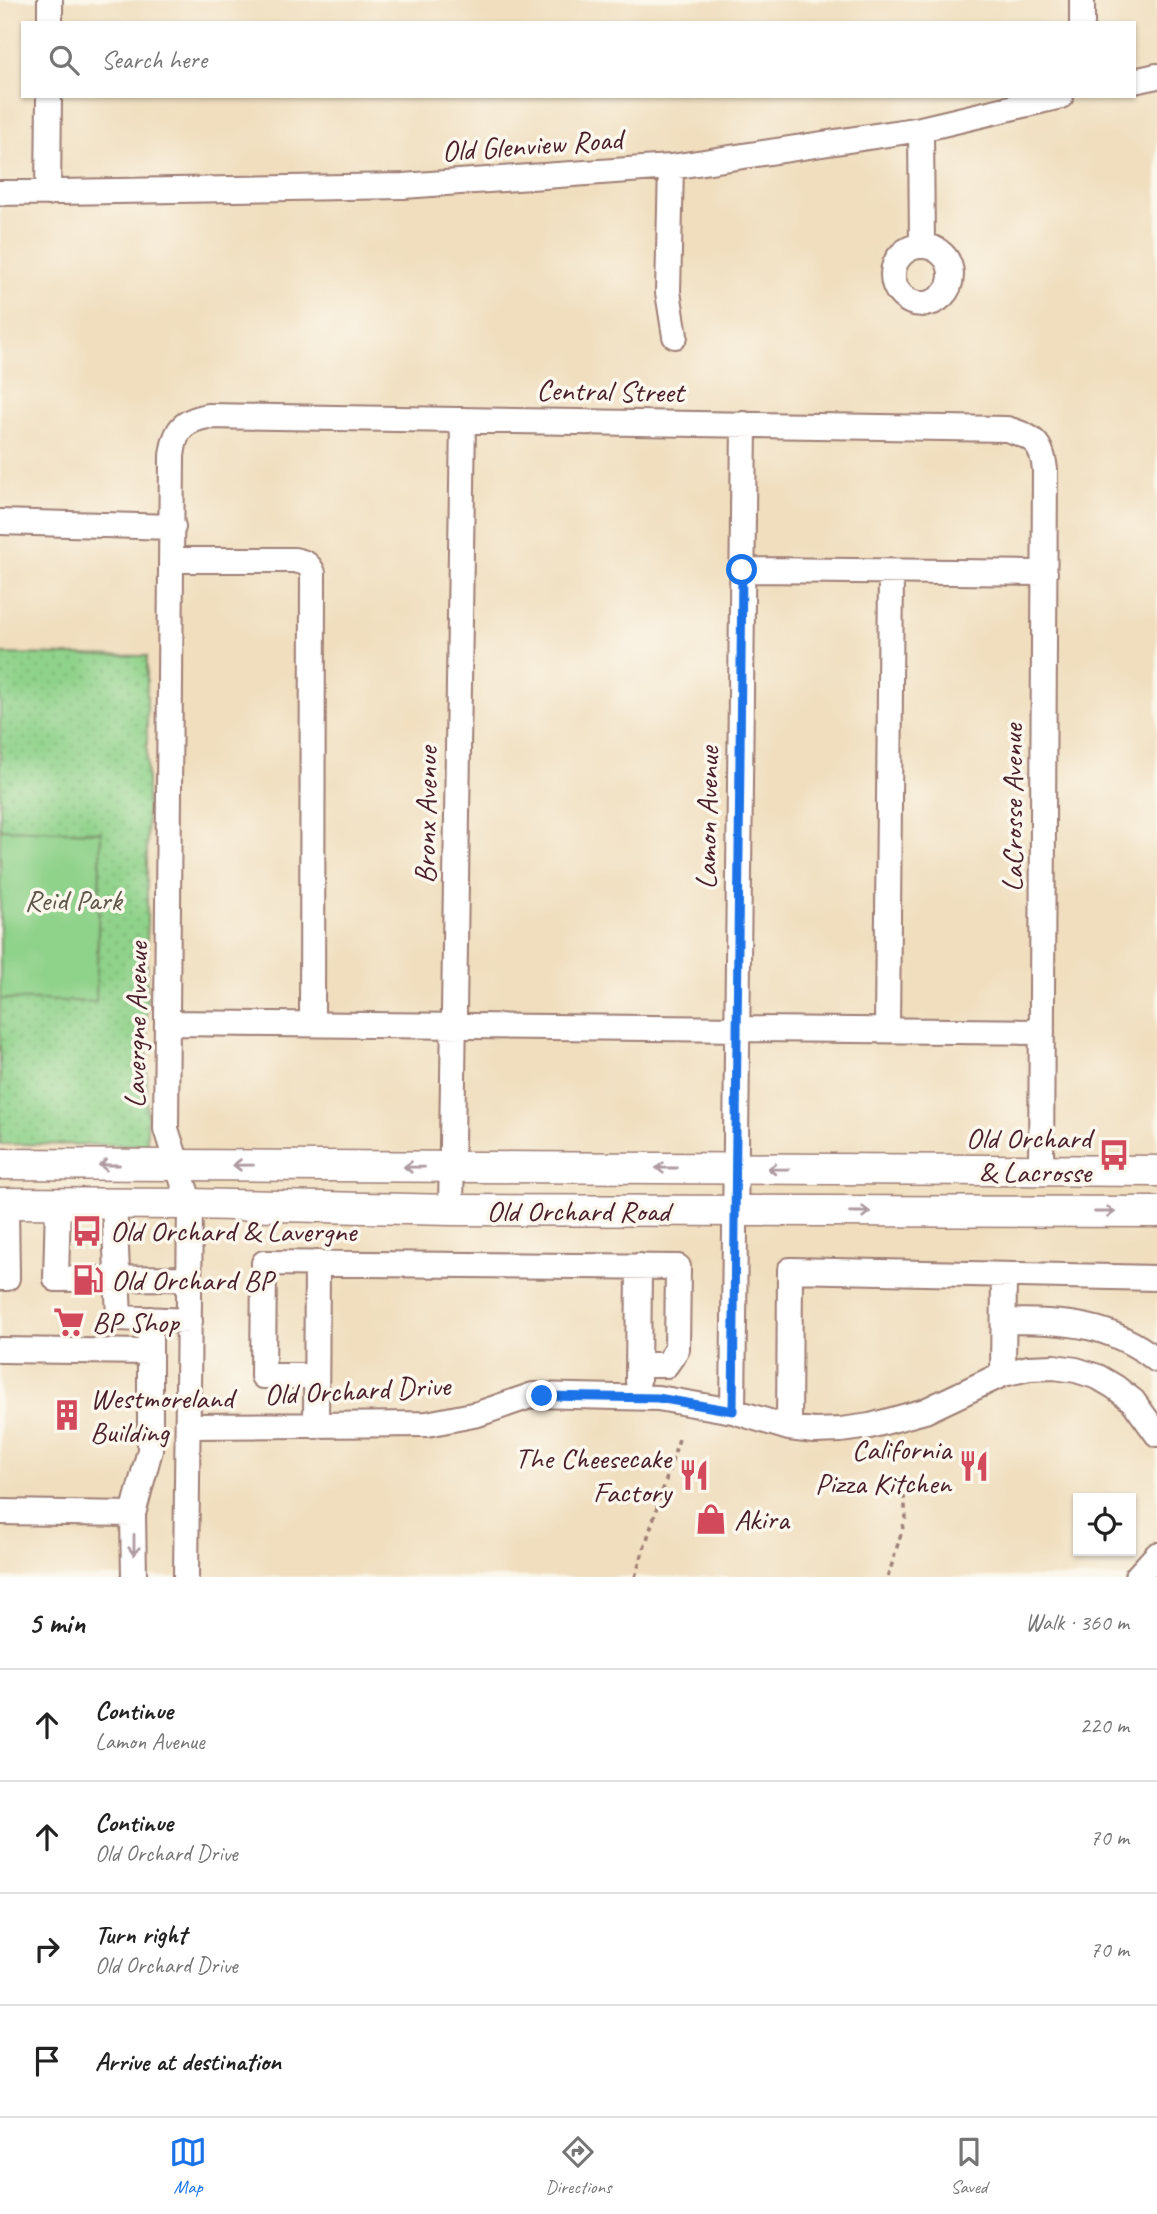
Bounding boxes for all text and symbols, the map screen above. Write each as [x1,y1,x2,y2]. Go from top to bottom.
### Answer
search box [21,21,1136,98]
icon: search [45,41,83,79]
text: Search here [101,43,207,76]
street label: Old Glenview Road [440,119,628,170]
street label: Central Street [536,371,687,411]
route start [726,554,757,585]
street label: LaCrosse Avenue [993,722,1031,892]
street label: Bronx Avenue [406,744,446,884]
street label: Lamon Avenue [687,744,727,890]
park label: Reid Park [25,881,124,919]
street label: Lavergne Avenue [116,939,156,1108]
place label: Old Orchard & Lacrosse [966,1119,1095,1191]
bus stop icon: Old Orchard & Lacrosse [1097,1138,1131,1172]
one-way arrow [98,1158,121,1172]
one-way arrow [231,1159,254,1172]
one-way arrow [403,1160,426,1174]
one-way arrow [655,1161,678,1175]
one-way arrow [767,1162,790,1176]
street label: Old Orchard Road [487,1192,674,1230]
one-way arrow [848,1205,871,1219]
one-way arrow [1093,1205,1116,1219]
place label: Old Orchard & Lavergne [110,1212,359,1250]
bus stop icon: Old Orchard & Lavergne [70,1214,104,1248]
place label: Old Orchard BP [111,1261,277,1299]
fuel station icon: Old Orchard BP [71,1263,105,1297]
place label: BP Shop [92,1303,180,1341]
supermarket icon: BP Shop [52,1305,86,1339]
street label: Old Orchard Drive [263,1366,453,1414]
place label: Westmoreland Building [90,1379,237,1451]
route end [526,1380,557,1411]
building icon: Westmoreland Building [50,1398,84,1432]
place label: California Pizza Kitchen [815,1430,953,1502]
place label: The Cheesecake Factory [515,1439,674,1511]
restaurant icon: California Pizza Kitchen [957,1449,991,1483]
restaurant icon: The Cheesecake Factory [677,1458,711,1492]
map controls [1073,1493,1136,1556]
button: locate [1073,1493,1136,1556]
place label: Akira [734,1500,791,1538]
shop icon: Akira [694,1502,728,1536]
one-way arrow [127,1534,140,1557]
text: 5 min [28,1604,85,1642]
text: Walk · 360 m [1025,1608,1129,1637]
text: Continue [95,1694,173,1727]
icon: ahead [28,1706,66,1744]
text: 220 m [1080,1711,1129,1740]
text: Lamon Avenue [95,1727,205,1756]
text: Continue [95,1806,173,1839]
icon: ahead [28,1818,66,1856]
text: 70 m [1090,1823,1129,1852]
text: Old Orchard Drive [95,1839,238,1868]
text: Turn right [95,1918,186,1951]
icon: right [28,1930,66,1968]
text: 70 m [1090,1935,1129,1964]
text: Old Orchard Drive [95,1951,238,1980]
icon: arrive [28,2042,66,2080]
text: Arrive at destination [95,2045,281,2078]
tab: Map [169,2133,207,2199]
tab: Directions [545,2133,612,2199]
tab: Saved [950,2133,988,2199]

